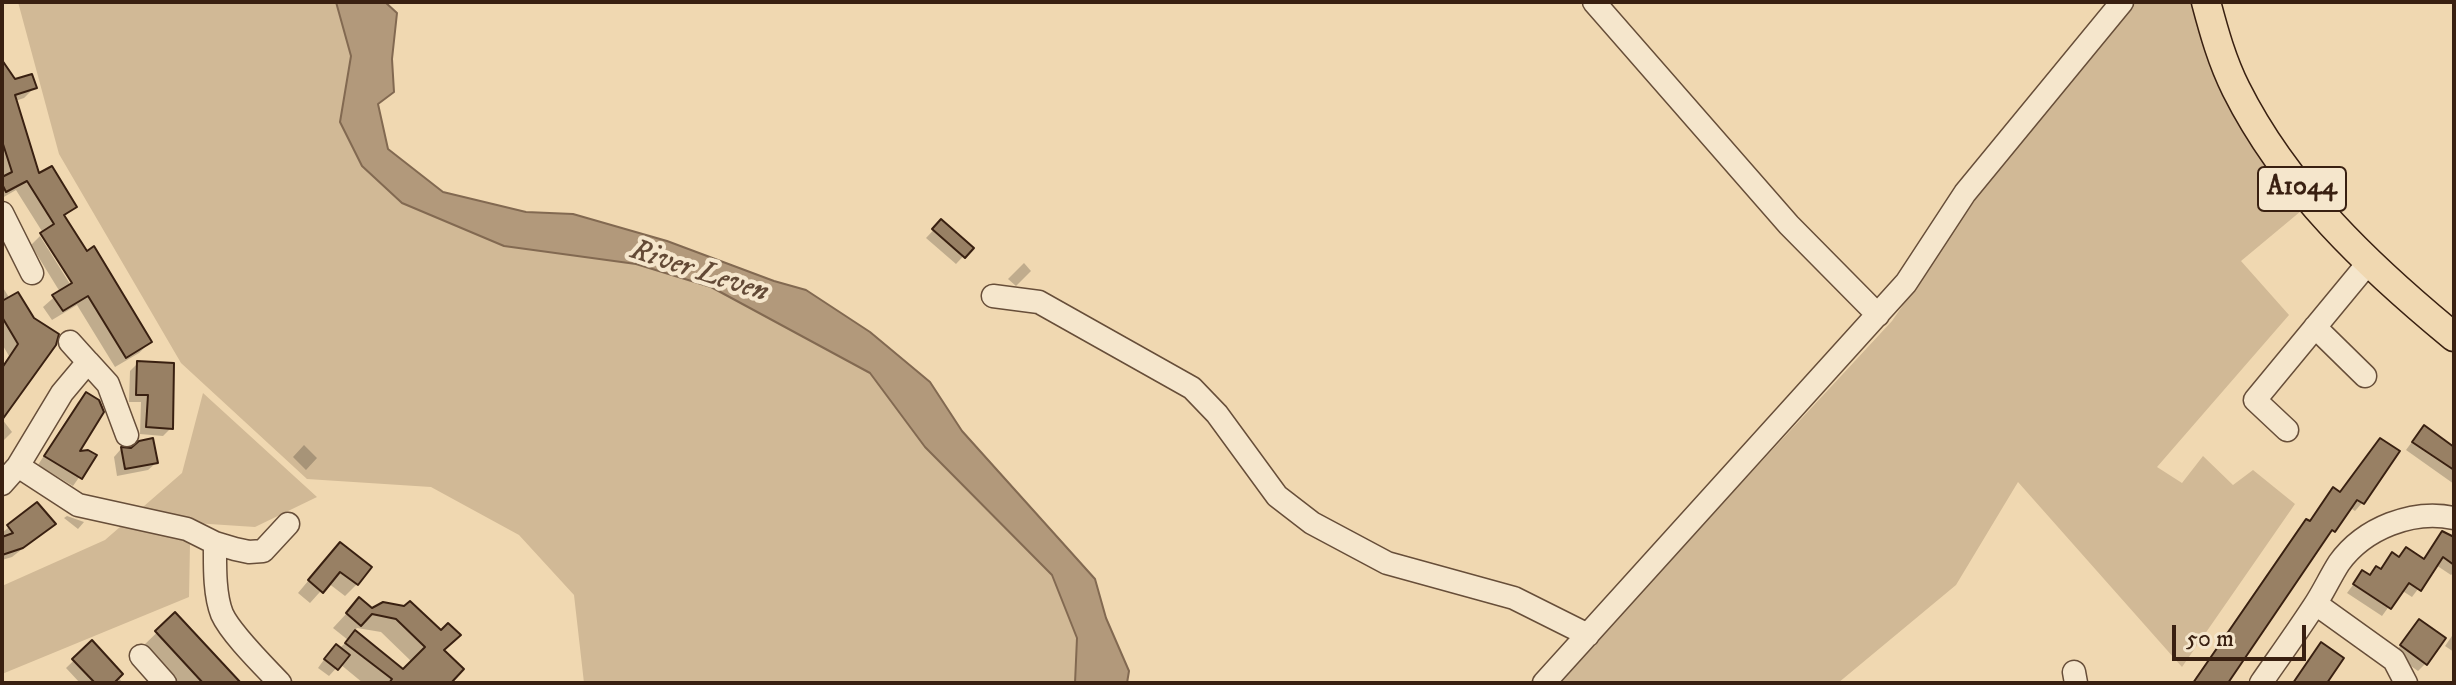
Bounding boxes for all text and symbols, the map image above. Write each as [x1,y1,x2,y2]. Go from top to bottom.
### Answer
road number: A1044 [2258,167,2346,211]
water label: River Leven [625,234,773,312]
scale bar [2176,609,2310,659]
text: 50 m [2186,624,2234,654]

